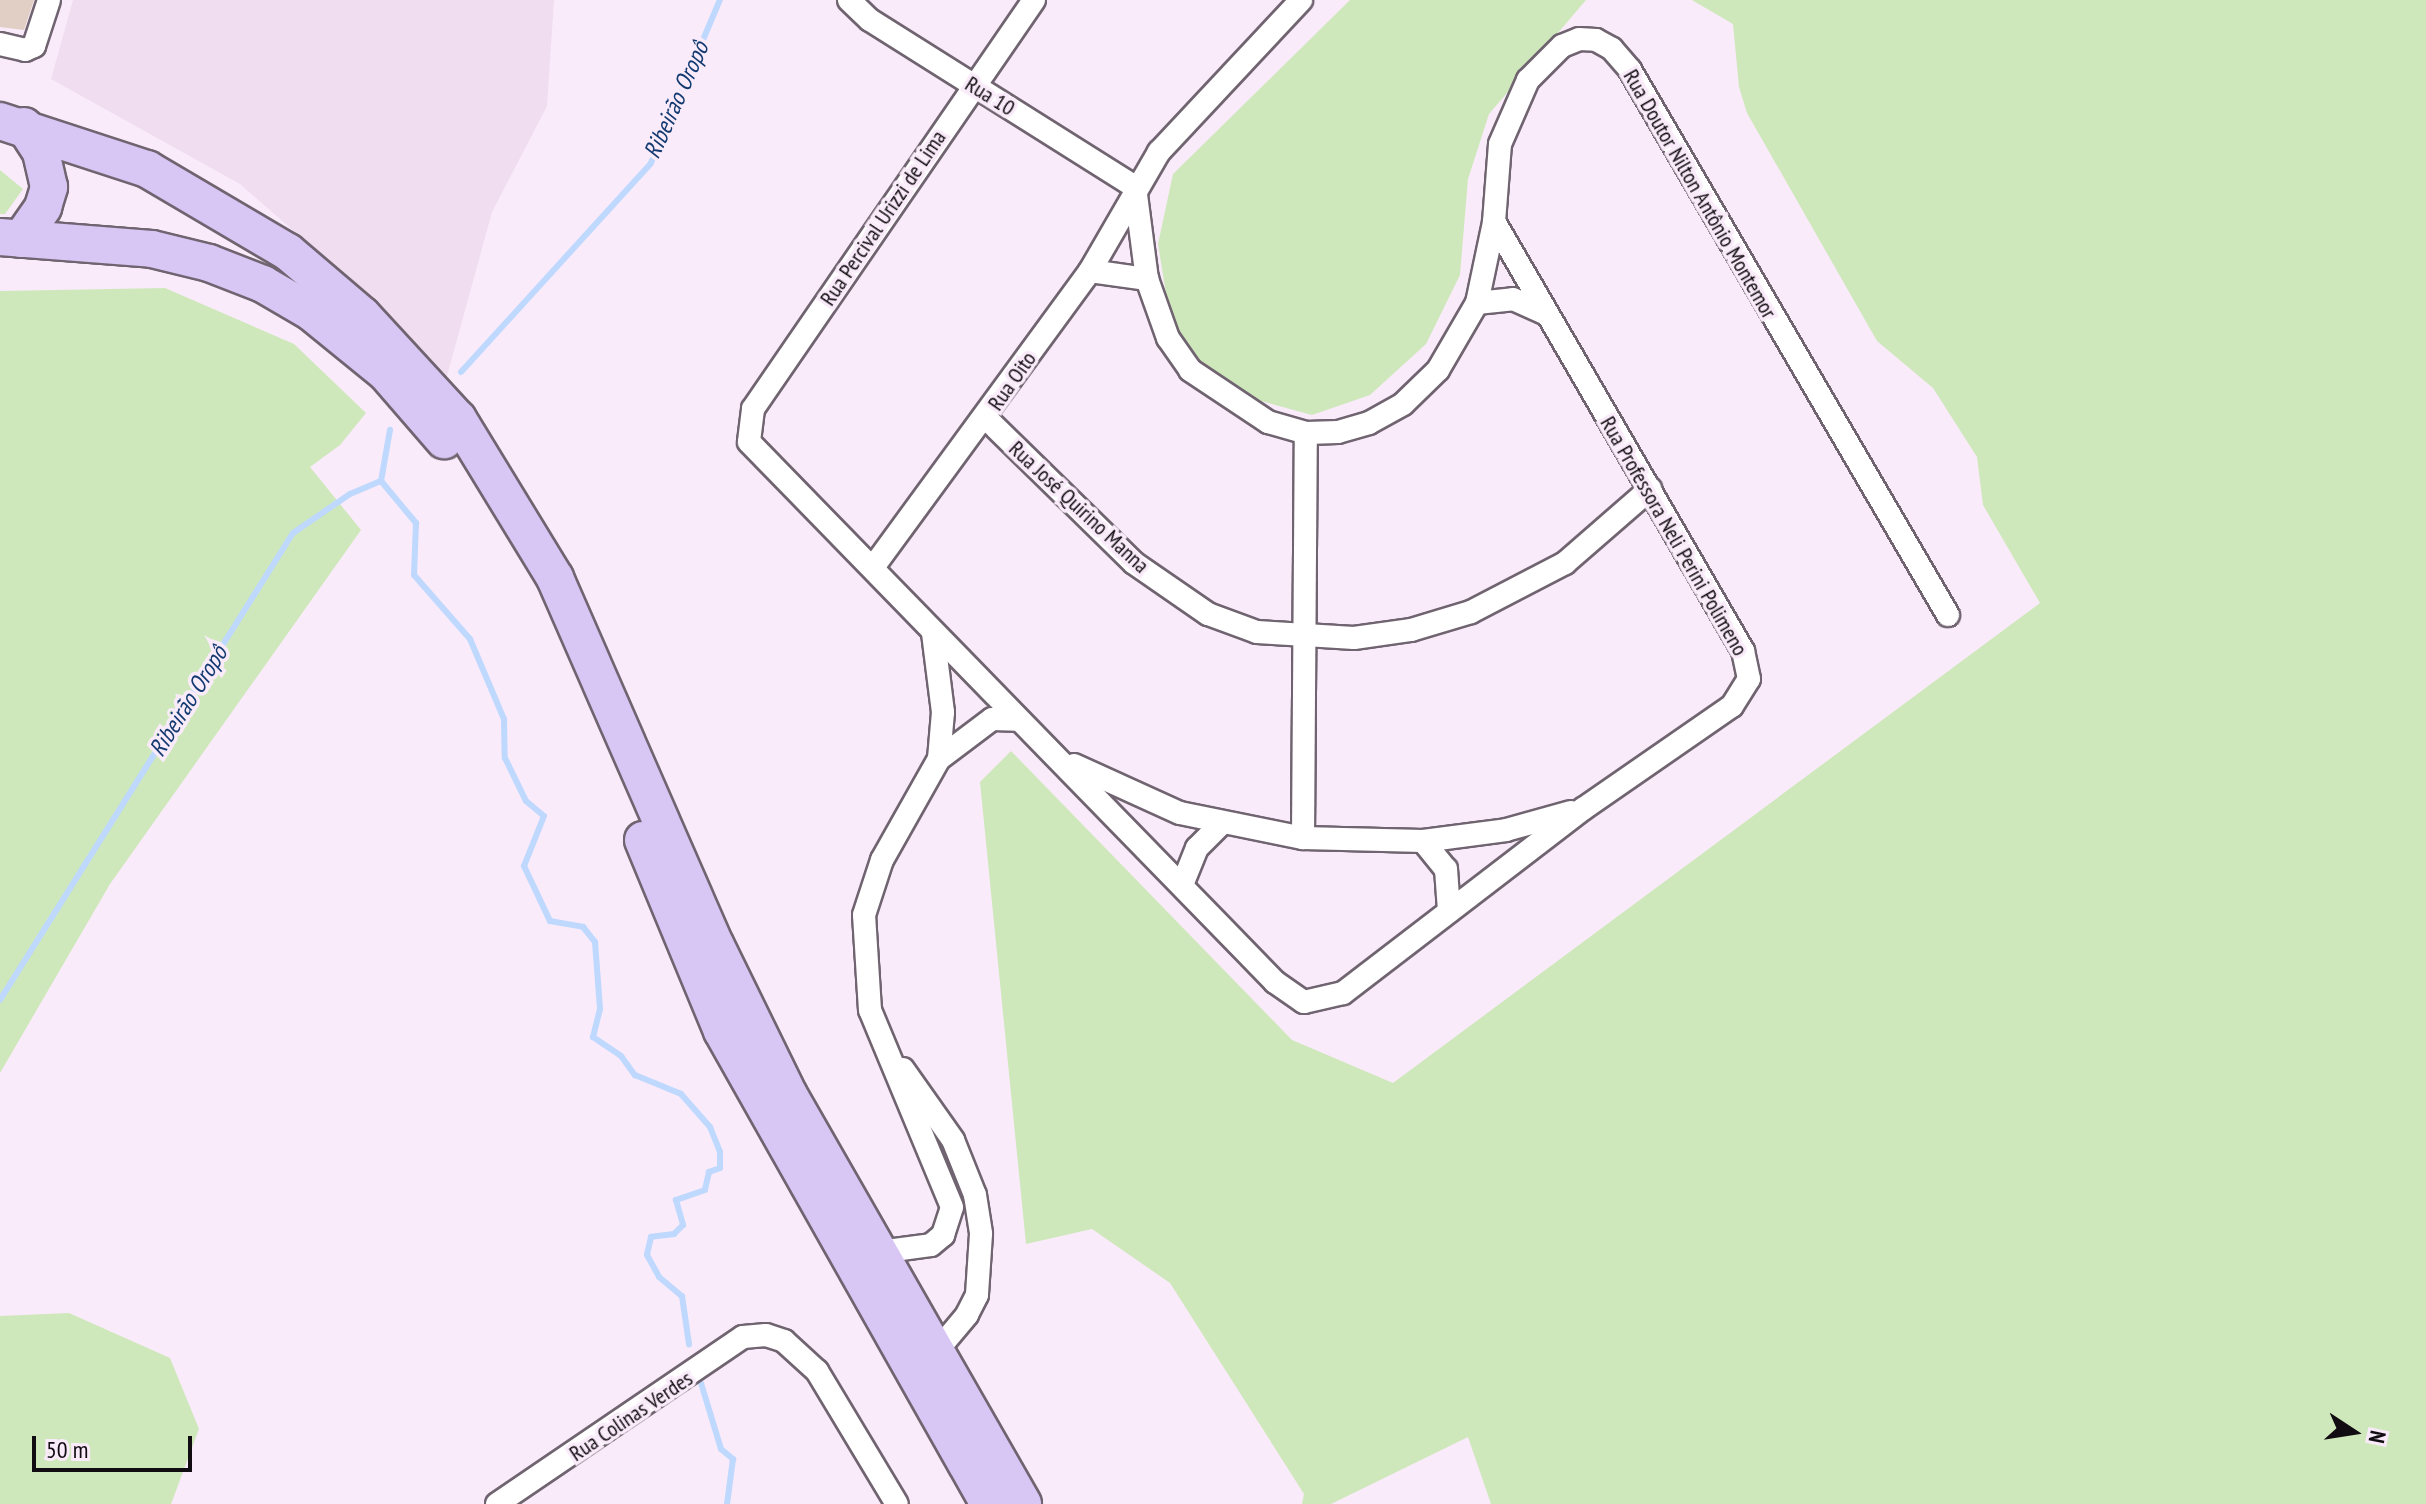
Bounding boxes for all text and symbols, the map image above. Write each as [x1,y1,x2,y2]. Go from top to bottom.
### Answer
water label: Ribeirão Oropô [637,37,715,163]
street label: Rua Doutor Nilton Antônio Montemor [1618,65,1782,323]
street label: Rua 10 [960,71,1020,121]
street label: Rua Percival Urizzi de Lima [815,125,951,311]
street label: Rua Oito [982,346,1042,416]
street label: Rua Professora Neli Perini Polimeno [1595,412,1753,660]
street label: Rua José Quirino Manna [1004,435,1154,579]
water label: Ribeirão Oropô [143,640,233,762]
street label: Rua Colinas Verdes [564,1365,698,1467]
north arrow [2314,1392,2394,1472]
scale bar [36,1420,196,1470]
text: N [2363,1428,2392,1446]
text: 50 m [46,1434,88,1465]

